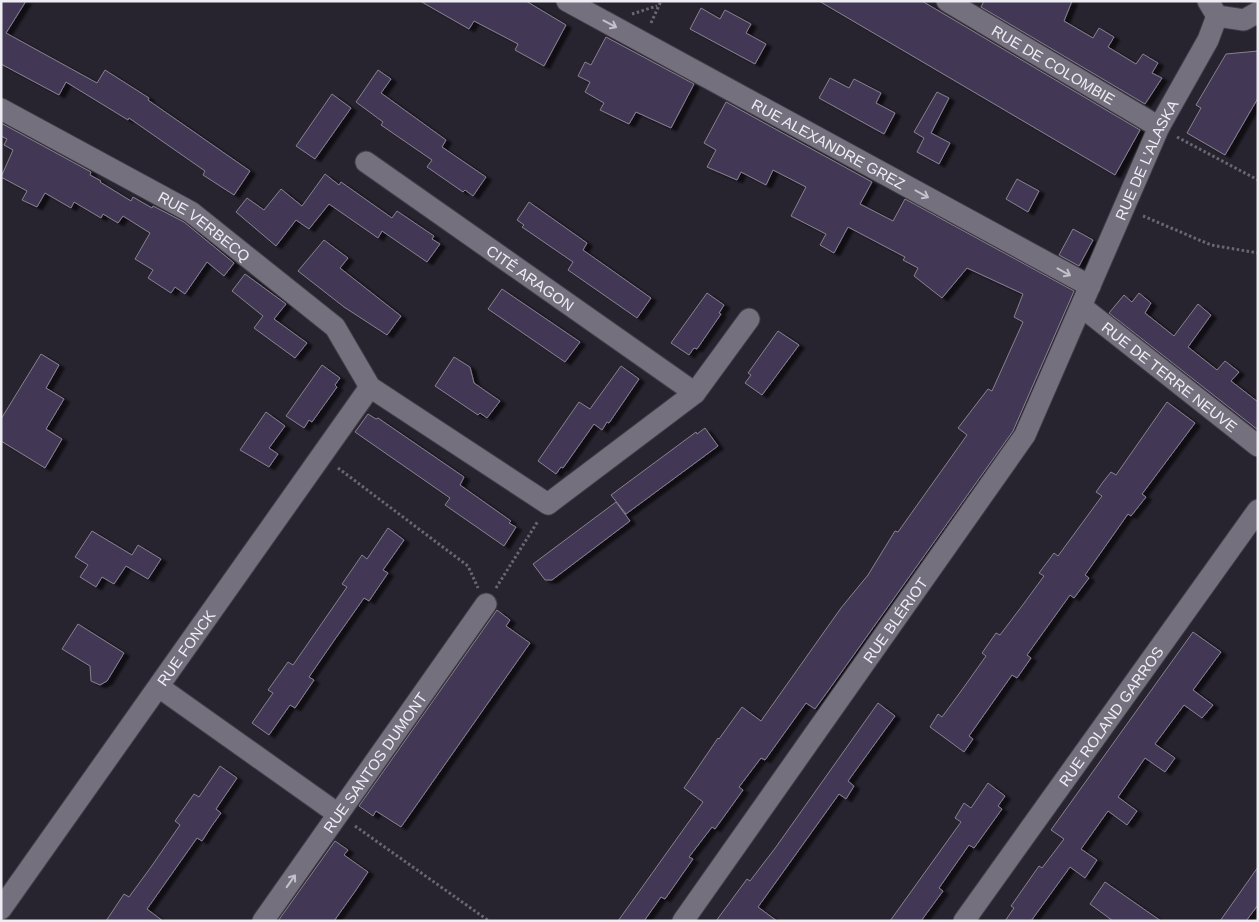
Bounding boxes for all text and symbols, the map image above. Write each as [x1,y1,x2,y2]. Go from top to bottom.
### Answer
one-way arrow [602,20,617,29]
street label: RUE DE COLOMBIE [989,21,1118,107]
street label: RUE ALEXANDRE GREZ [749,95,908,192]
street label: RUE DE L'ALASKA [1111,97,1181,222]
street label: RUE VERBECQ [156,187,254,265]
one-way arrow [914,189,929,199]
street label: CITÉ ARAGON [484,241,577,314]
one-way arrow [1056,268,1071,277]
street label: RUE DE TERRE NEUVE [1099,318,1241,435]
street label: RUE BLÉRIOT [859,574,931,666]
street label: RUE FONCK [153,607,218,689]
street label: RUE ROLAND GARROS [1055,643,1166,789]
street label: RUE SANTOS DUMONT [320,689,430,836]
one-way arrow [286,874,296,888]

